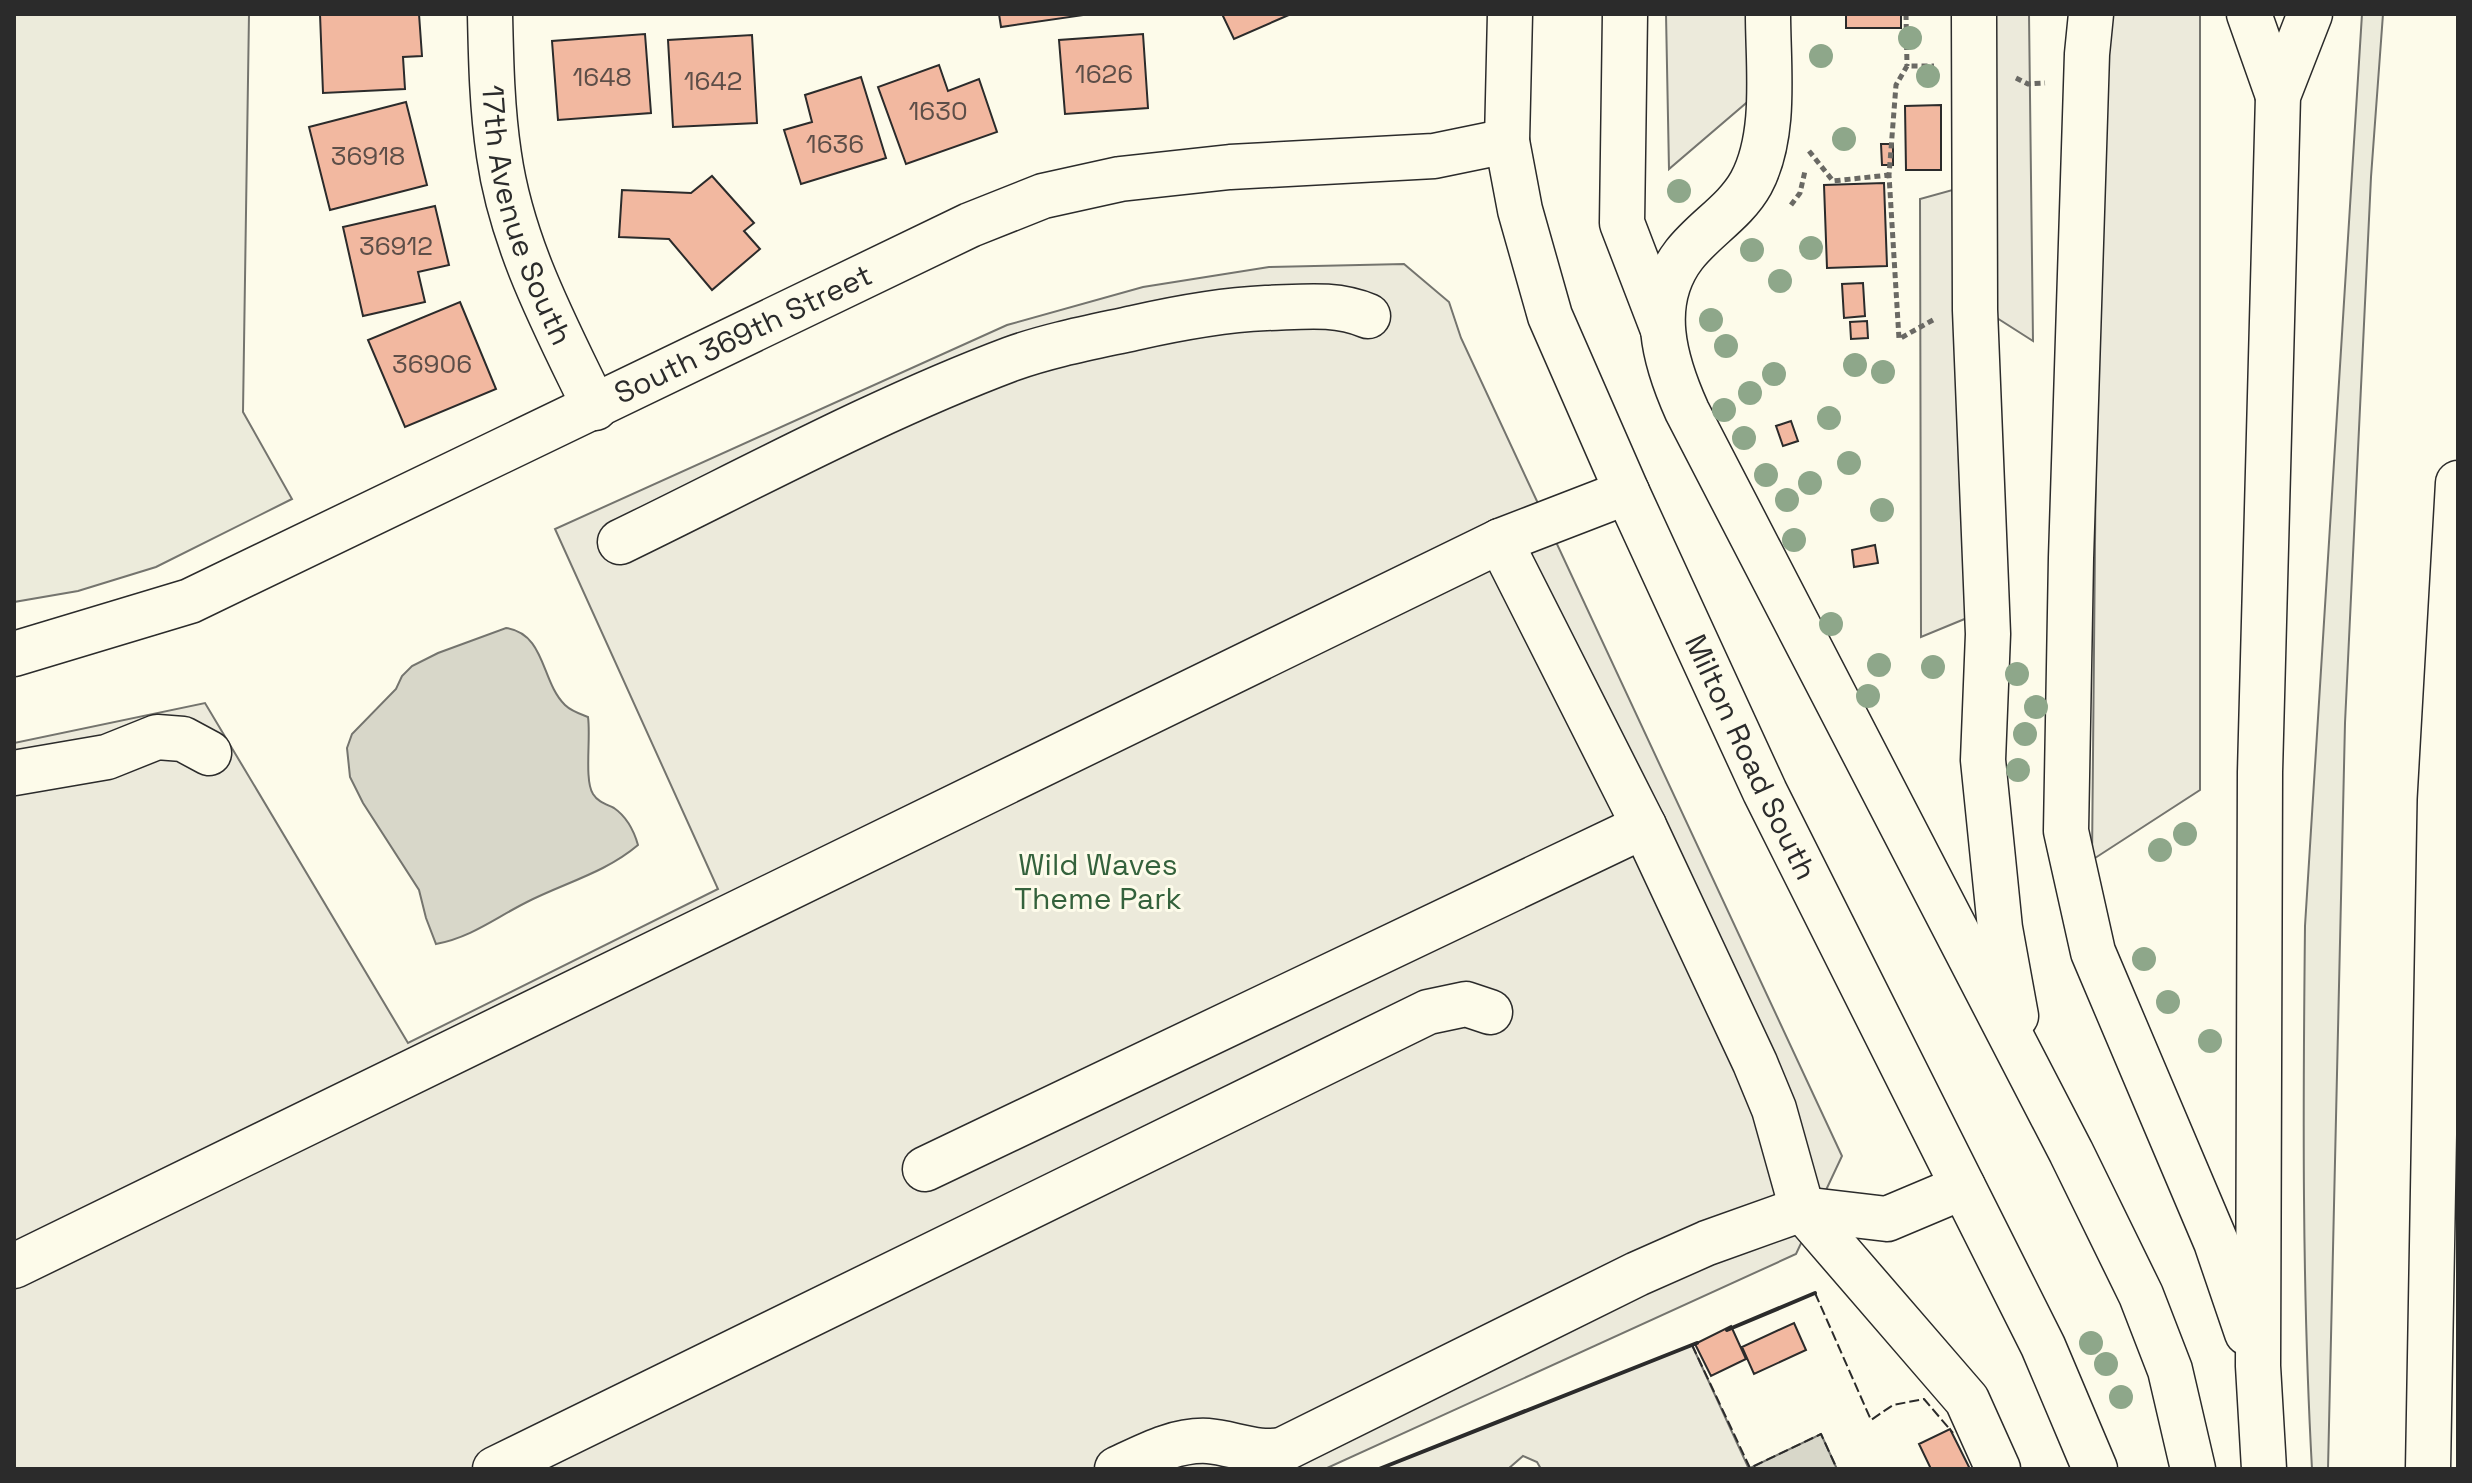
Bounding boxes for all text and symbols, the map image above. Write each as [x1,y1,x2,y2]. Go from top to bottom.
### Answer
house number: 1626 [1075,57,1133,91]
house number: 1648 [572,60,632,94]
house number: 1642 [684,64,742,98]
street label: 17th Avenue South [473,84,582,351]
house number: 1630 [908,94,968,128]
house number: 1636 [806,127,864,161]
house number: 36918 [331,139,405,173]
house number: 36912 [359,229,433,263]
street label: South 369th Street [608,255,878,413]
house number: 36906 [392,347,472,381]
street label: Milton Road South [1676,628,1826,886]
park label: Wild Waves Theme Park [1014,845,1182,918]

